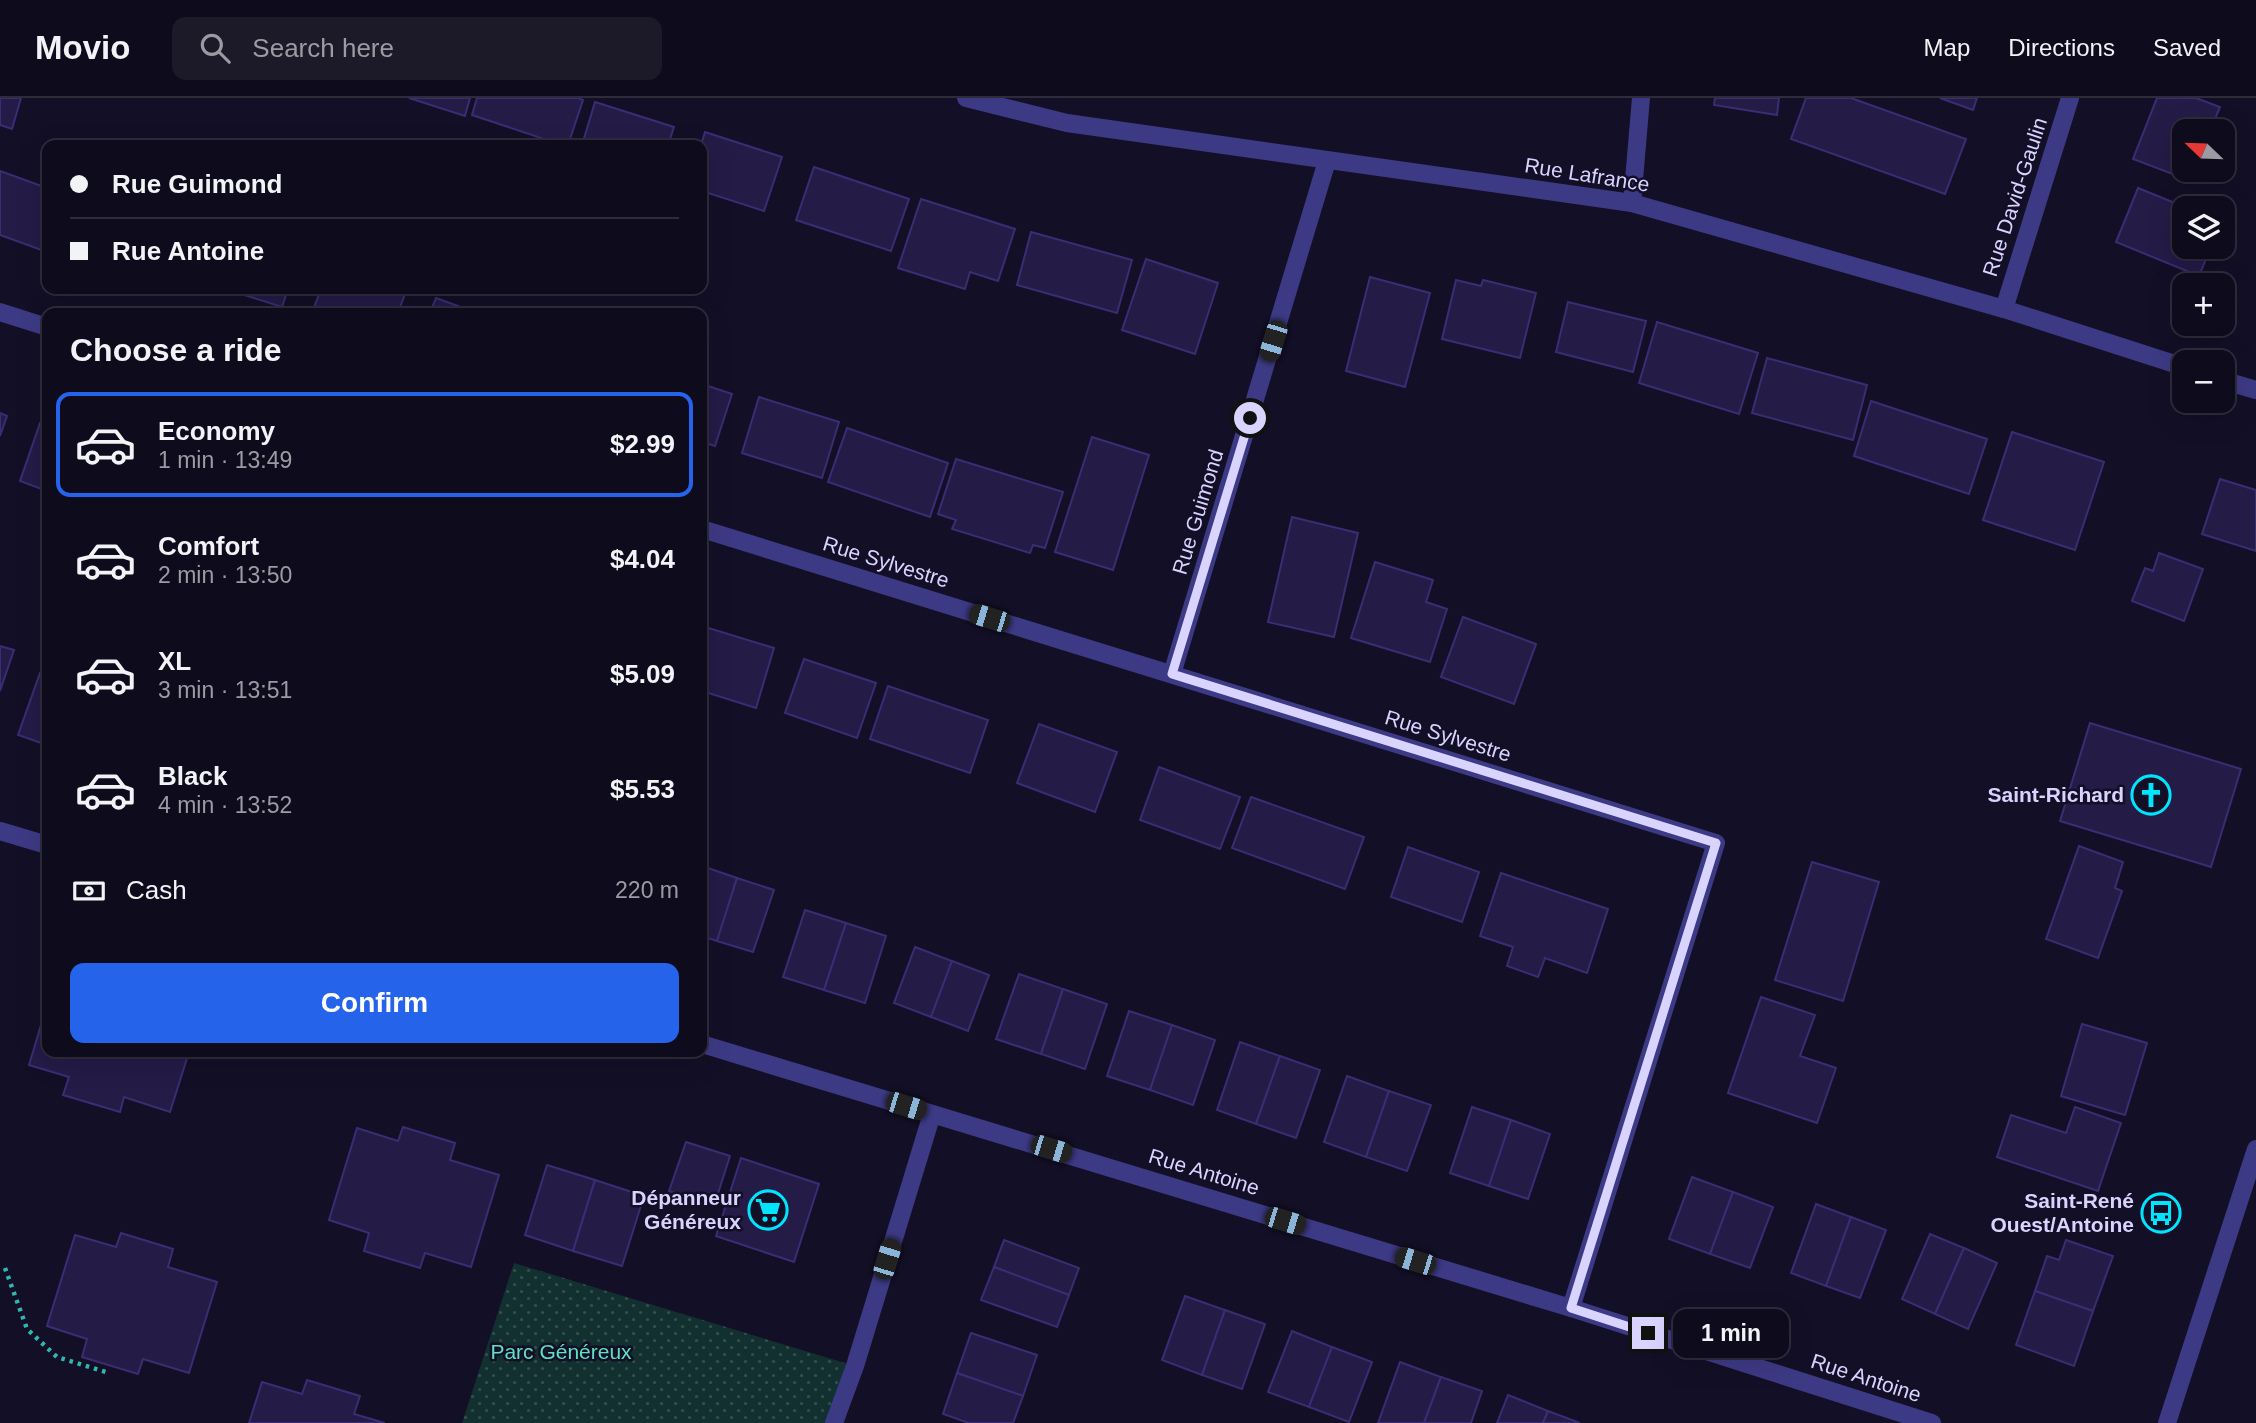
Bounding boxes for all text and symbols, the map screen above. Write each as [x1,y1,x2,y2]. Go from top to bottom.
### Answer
search box [172,17,662,80]
text: Movio [35,29,130,66]
icon: search [196,29,234,67]
text: Search here [252,33,394,63]
text: Map [1924,34,1970,61]
text: Directions [2008,34,2115,61]
text: Saved [2153,34,2221,61]
street label: Rue David-Gaulin [1978,114,2051,279]
north arrow [2172,119,2235,182]
map controls [2172,119,2235,413]
street label: Rue Lafrance [1523,153,1651,196]
text: Rue Guimond [112,169,282,199]
button: layers [2172,196,2235,259]
text: Rue Antoine [112,236,264,266]
button: + [2172,273,2235,336]
car [1257,318,1290,364]
text: Choose a ride [70,332,282,368]
button: − [2172,350,2235,413]
route start [1234,402,1266,434]
icon: car [74,413,137,476]
text: Economy [158,416,275,446]
text: $2.99 [610,429,675,459]
text: 1 min · 13:49 [158,447,292,473]
street label: Rue Guimond [1168,447,1227,577]
icon: car [74,528,137,591]
text: Comfort [158,531,259,561]
street label: Rue Sylvestre [820,531,952,592]
text: $4.04 [610,544,675,574]
text: 2 min · 13:50 [158,562,292,588]
car [966,602,1013,634]
icon: car [74,643,137,706]
text: XL [158,646,191,676]
text: $5.09 [610,659,675,689]
text: 3 min · 13:51 [158,677,292,703]
street label: Rue Sylvestre [1382,705,1514,766]
icon: car [74,758,137,821]
text: Black [158,761,227,791]
text: $5.53 [610,774,675,804]
church icon: Saint-Richard [2130,774,2172,816]
place label: Saint-Richard [1987,783,2124,806]
text: 4 min · 13:52 [158,792,292,818]
icon: cash [70,872,108,910]
text: Cash [126,875,187,905]
text: 220 m [615,877,679,903]
button: Confirm [70,963,679,1043]
car [883,1090,930,1122]
car [1028,1133,1075,1165]
street label: Rue Antoine [1146,1144,1262,1199]
place label: Dépanneur Généreux [631,1186,741,1233]
supermarket icon: Dépanneur Généreux [747,1189,789,1231]
place label: Saint-René Ouest/Antoine [1990,1189,2134,1236]
bus stop icon: Saint-René Ouest/Antoine [2140,1192,2182,1234]
car [1262,1205,1309,1237]
car [871,1236,904,1282]
car [1392,1245,1439,1277]
callout: 1 min [1672,1308,1788,1358]
route end [1632,1317,1664,1349]
text: 1 min [1701,1320,1761,1346]
park label: Parc Généreux [490,1340,632,1363]
street label: Rue Antoine [1808,1349,1924,1406]

